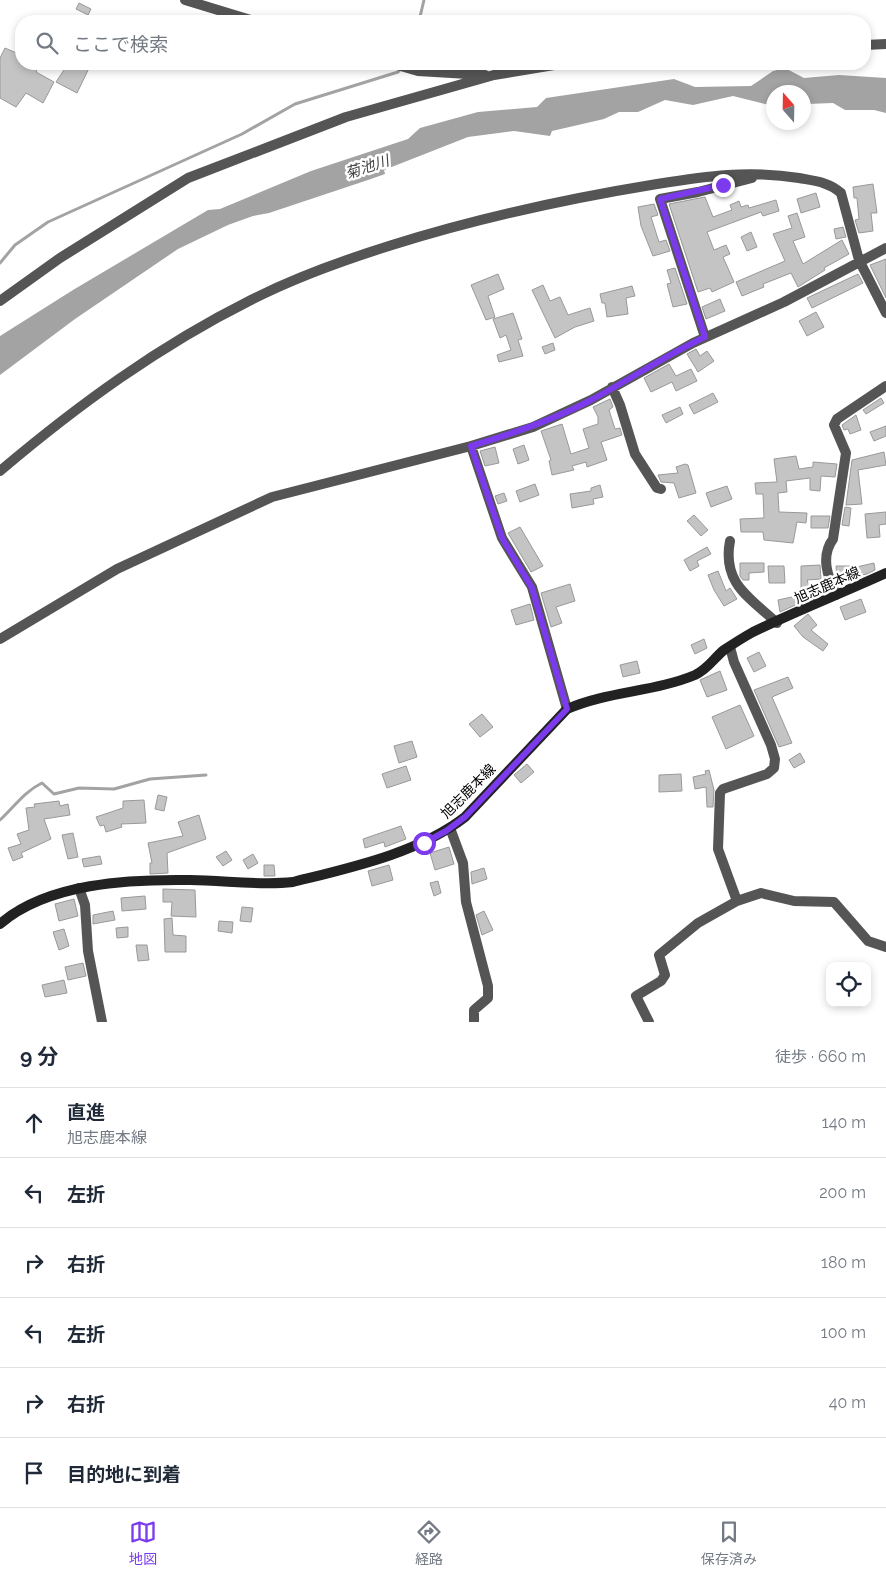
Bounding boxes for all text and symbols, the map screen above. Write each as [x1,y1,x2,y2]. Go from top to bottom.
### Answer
search box [15,15,871,70]
icon: search [33,29,61,57]
text: ここで検索 [73,33,168,55]
north arrow [766,85,811,130]
water label: 菊池川 [343,151,393,183]
route end [712,174,735,197]
street label: 旭志鹿本線 [792,563,862,607]
street label: 旭志鹿本線 [438,761,498,821]
route start [413,832,436,855]
map controls [826,962,871,1007]
button: locate [826,962,871,1007]
text: 9 分 [20,1044,58,1069]
text: 徒歩 · 660 m [775,1047,866,1066]
text: 直進 [67,1101,105,1123]
icon: ahead [20,1109,48,1137]
text: 140 m [822,1113,866,1132]
text: 旭志鹿本線 [67,1128,147,1147]
icon: left [20,1179,48,1207]
text: 左折 [67,1183,105,1205]
text: 200 m [819,1183,866,1202]
icon: right [20,1249,48,1277]
text: 右折 [67,1253,105,1275]
text: 180 m [821,1253,866,1272]
icon: left [20,1319,48,1347]
text: 左折 [67,1323,105,1345]
text: 100 m [821,1323,866,1342]
icon: right [20,1389,48,1417]
text: 右折 [67,1393,105,1415]
text: 40 m [829,1393,866,1412]
icon: arrive [20,1459,48,1487]
text: 目的地に到着 [67,1463,181,1485]
tab: 地図 [129,1518,157,1568]
tab: 経路 [415,1518,443,1568]
tab: 保存済み [701,1518,757,1568]

